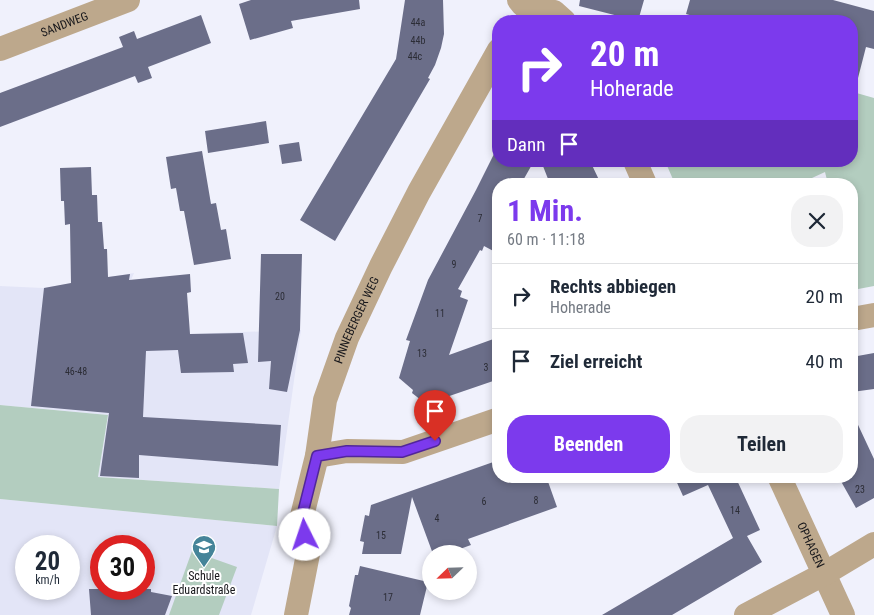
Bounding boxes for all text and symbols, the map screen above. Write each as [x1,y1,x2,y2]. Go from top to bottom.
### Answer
street label: SANDWEG [39,9,90,40]
house number: 44a [411,17,426,28]
text: 20 m [590,34,659,75]
house number: 44b [411,35,425,46]
icon: right [507,35,572,100]
house number: 44c [408,51,423,62]
text: Hoherade [590,76,674,101]
icon: arrive [555,130,583,158]
text: Dann [507,133,545,156]
text: 1 Min. [507,193,583,228]
button: close [791,195,843,247]
house number: 7 [478,213,483,224]
text: 60 m · 11:18 [507,230,585,249]
house number: 9 [452,259,457,270]
street label: PINNEBERGER WEG [331,274,382,366]
text: Rechts abbiegen [550,275,676,298]
icon: right [507,282,535,310]
text: 20 m [806,285,843,308]
house number: 20 [275,291,285,302]
text: Hoherade [550,298,611,317]
house number: 11 [435,308,445,319]
icon: arrive [507,347,535,375]
house number: 13 [417,348,427,359]
text: Ziel erreicht [550,350,642,373]
text: 40 m [806,350,843,373]
house number: 3 [484,362,489,373]
house number: 46-48 [65,366,87,377]
pin [414,390,456,441]
icon: arrive [421,397,449,425]
button: Beenden [507,415,670,473]
button: Teilen [680,415,843,473]
house number: 23 [855,484,865,495]
house number: 8 [534,495,539,506]
house number: 6 [482,496,487,507]
house number: 14 [730,505,740,516]
position arrow [278,508,330,560]
house number: 4 [435,513,440,524]
street label: OPHAGEN [794,520,827,570]
house number: 15 [376,530,386,541]
school or university icon: Schule Eduardstraße [191,534,217,568]
speed limit sign: 30 [90,535,155,600]
north arrow [422,545,478,600]
map controls [422,545,477,600]
text: 20 [35,547,60,576]
place label: Schule Eduardstraße [173,569,236,597]
text: km/h [35,573,60,587]
house number: 17 [383,592,393,603]

